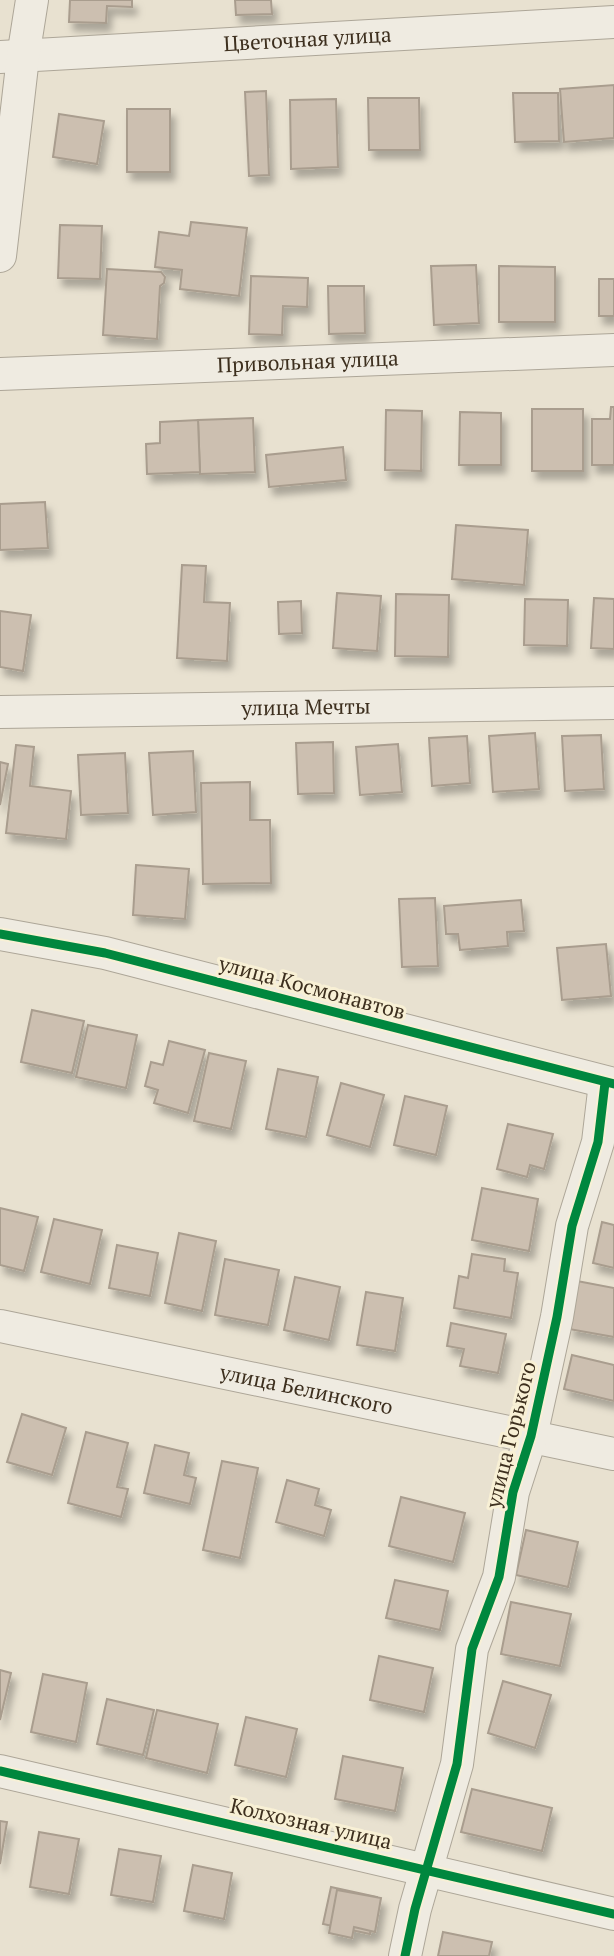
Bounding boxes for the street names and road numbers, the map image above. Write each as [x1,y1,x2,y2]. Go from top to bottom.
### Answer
street label: Цветочная улица [223,20,393,57]
street label: Привольная улица [216,343,399,379]
street label: улица Мечты [240,692,371,721]
street label: улица Космонавтов [215,948,409,1025]
street label: улица Белинского [217,1357,396,1421]
street label: улица Горького [478,1359,542,1512]
street label: Колхозная улица [228,1791,395,1855]

